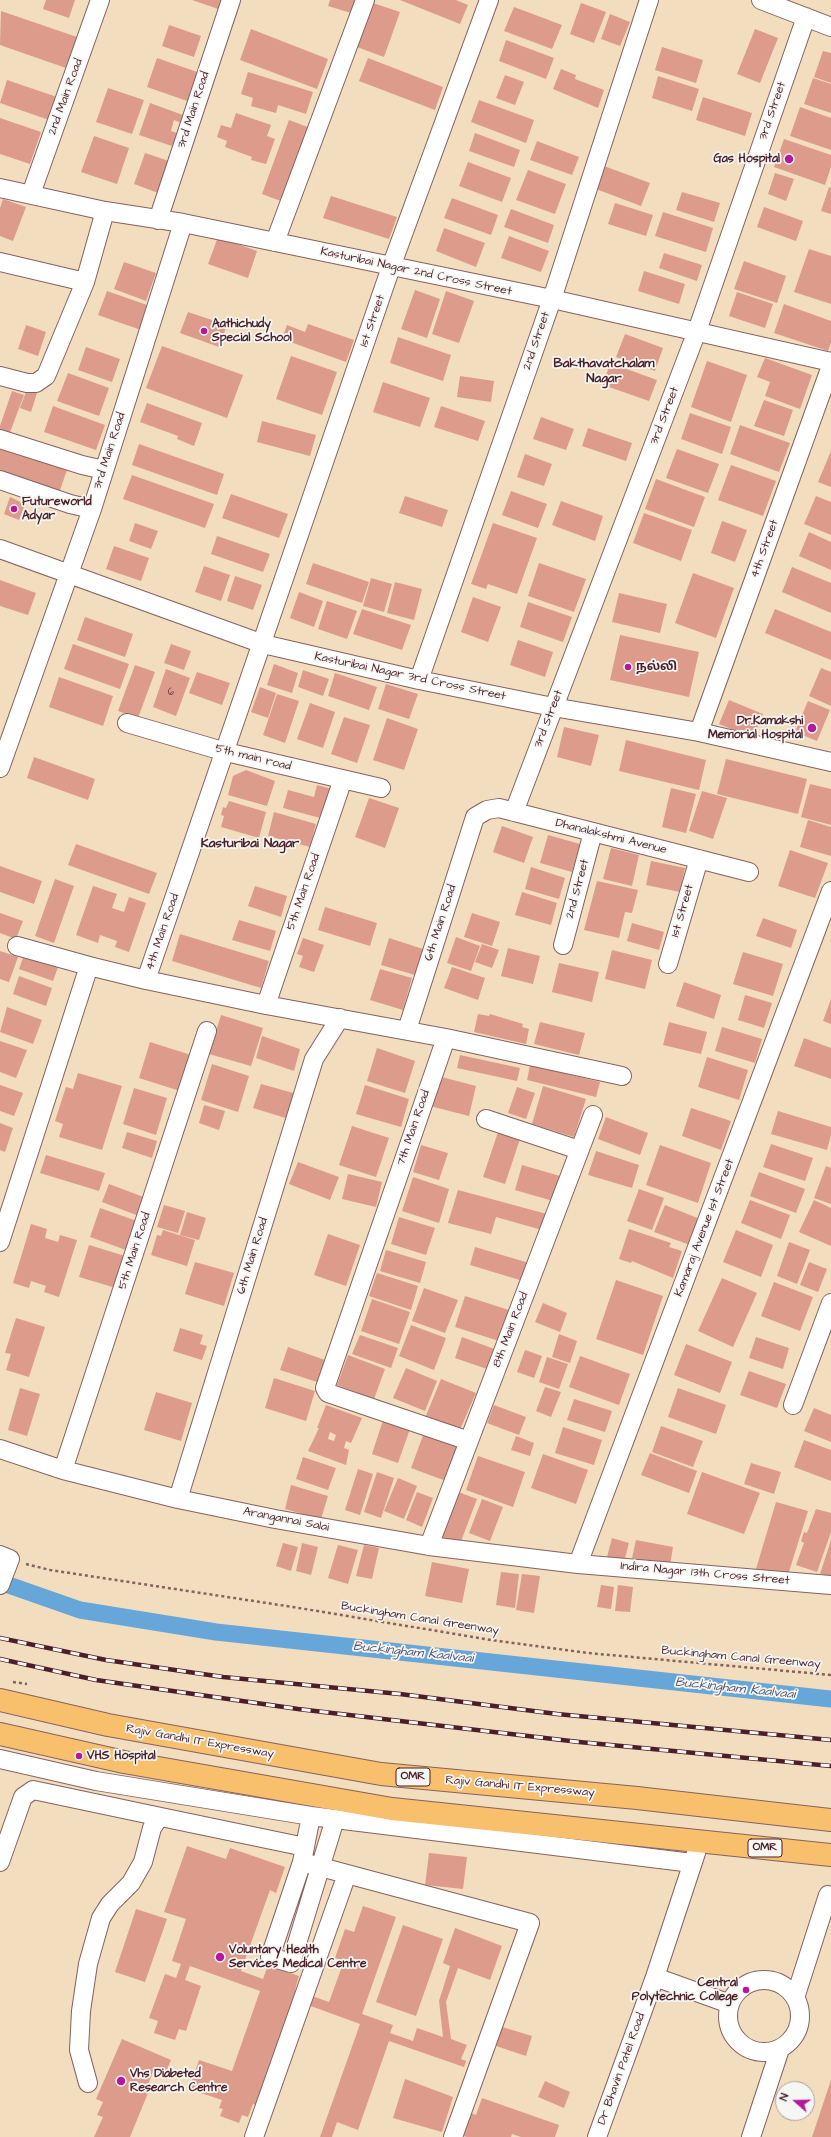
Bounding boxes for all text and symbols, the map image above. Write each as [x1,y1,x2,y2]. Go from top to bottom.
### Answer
street label: 2nd Main Road [46,57,86,137]
street label: 3rd Main Road [175,70,213,150]
street label: 3rd Street [756,80,790,142]
place label: Gas Hospital [713,152,780,166]
marker: Gas Hospital [783,153,795,165]
street label: Kasturibai Nagar 2nd Cross Street [319,245,513,299]
street label: 1st Street [357,293,389,349]
street label: 2nd Street [520,310,554,372]
place label: Aathichudy Special School [212,317,292,345]
marker: Aathichudy Special School [199,326,209,336]
district label: Bakthavatchalam Nagar [554,356,654,387]
street label: 3rd Street [647,385,683,447]
street label: 3rd Main Road [91,411,129,491]
place label: Futureworld Adyar [22,495,92,523]
marker: Futureworld Adyar [9,504,19,514]
street label: 4th Street [748,518,782,580]
street label: Kasturibai Nagar 3rd Cross Street [313,650,507,704]
place label: நல்லி [636,660,677,674]
marker: நல்லி [623,662,633,672]
house number: 6 [168,687,174,699]
street label: 3rd Street [531,688,567,750]
place label: Dr.Kamakshi Memorial Hospital [708,714,803,742]
marker: Dr.Kamakshi Memorial Hospital [806,722,818,734]
street label: 5th main road [214,742,292,774]
street label: Dhanalakshmi Avenue [554,816,668,858]
district label: Kasturibai Nagar [201,836,299,852]
street label: 5th Main Road [284,852,324,932]
street label: 2nd Street [563,858,593,920]
street label: 6th Main Road [422,883,460,963]
street label: 1st Street [669,883,697,939]
street label: 4th Main Road [143,892,183,972]
street label: 7th Main Road [394,1088,434,1168]
street label: Kamaraj Avenue 1st Street [672,1157,738,1299]
street label: 5th Main Road [116,1211,154,1291]
street label: 6th Main Road [235,1216,271,1296]
street label: 8th Main Road [490,1290,532,1370]
street label: Arangannai Salai [242,1505,330,1535]
street label: Indira Nagar 13th Cross Street [620,1559,790,1589]
street label: Buckingham Canal Greenway [340,1599,500,1639]
water label: Buckingham Kaalvaai [352,1639,474,1667]
street label: Buckingham Canal Greenway [661,1644,821,1672]
water label: Buckingham Kaalvaai [674,1675,796,1703]
street label: Rajiv Gandhi IT Expressway [125,1722,275,1762]
place label: VHS Hospital [87,1749,156,1763]
marker: VHS Hospital [74,1751,84,1761]
road number: OMR [396,1768,430,1786]
street label: Rajiv Gandhi IT Expressway [445,1773,595,1801]
road number: OMR [748,1839,782,1857]
place label: Voluntary Health Services Medical Centre [229,1943,367,1971]
marker: Voluntary Health Services Medical Centre [214,1951,226,1963]
place label: Central Polytechnic College [632,1976,738,2004]
marker: Central Polytechnic College [741,1985,751,1995]
street label: Dr Bhavin Patel Road [595,2011,649,2127]
place label: Vhs Diabeted Research Centre [130,2067,228,2095]
marker: Vhs Diabeted Research Centre [115,2075,127,2087]
north arrow [775,2081,815,2121]
text: N [776,2091,792,2103]

